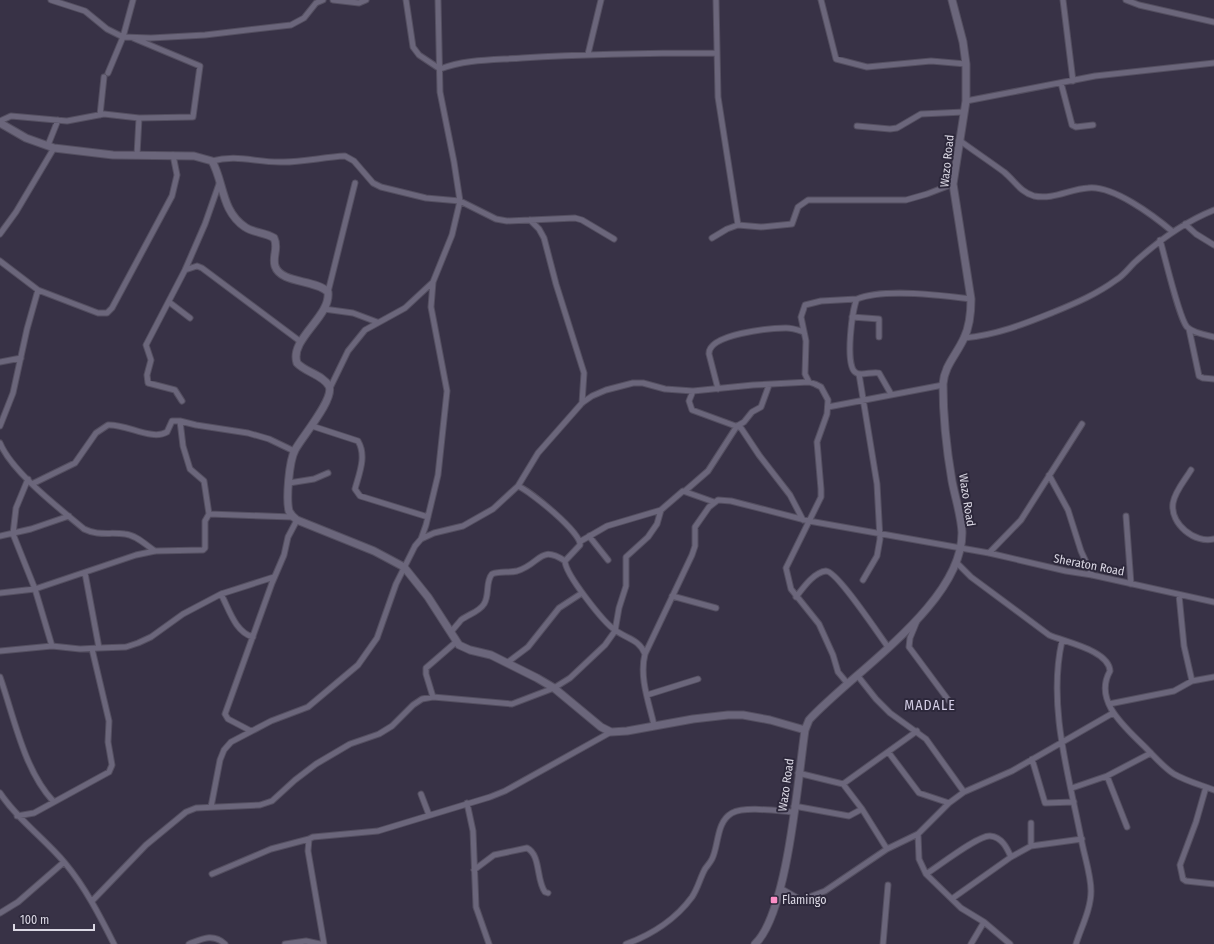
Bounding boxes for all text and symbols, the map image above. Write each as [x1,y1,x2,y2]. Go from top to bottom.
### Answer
street label: Wazo Road [937,134,957,188]
street label: Wazo Road [956,473,978,527]
street label: Sheraton Road [1052,551,1126,579]
district label: MADALE [904,697,956,714]
street label: Wazo Road [775,758,797,812]
place label: Flamingo [782,893,826,907]
marker: Flamingo [769,895,779,905]
scale bar [14,906,94,932]
text: 100 m [20,913,49,927]

